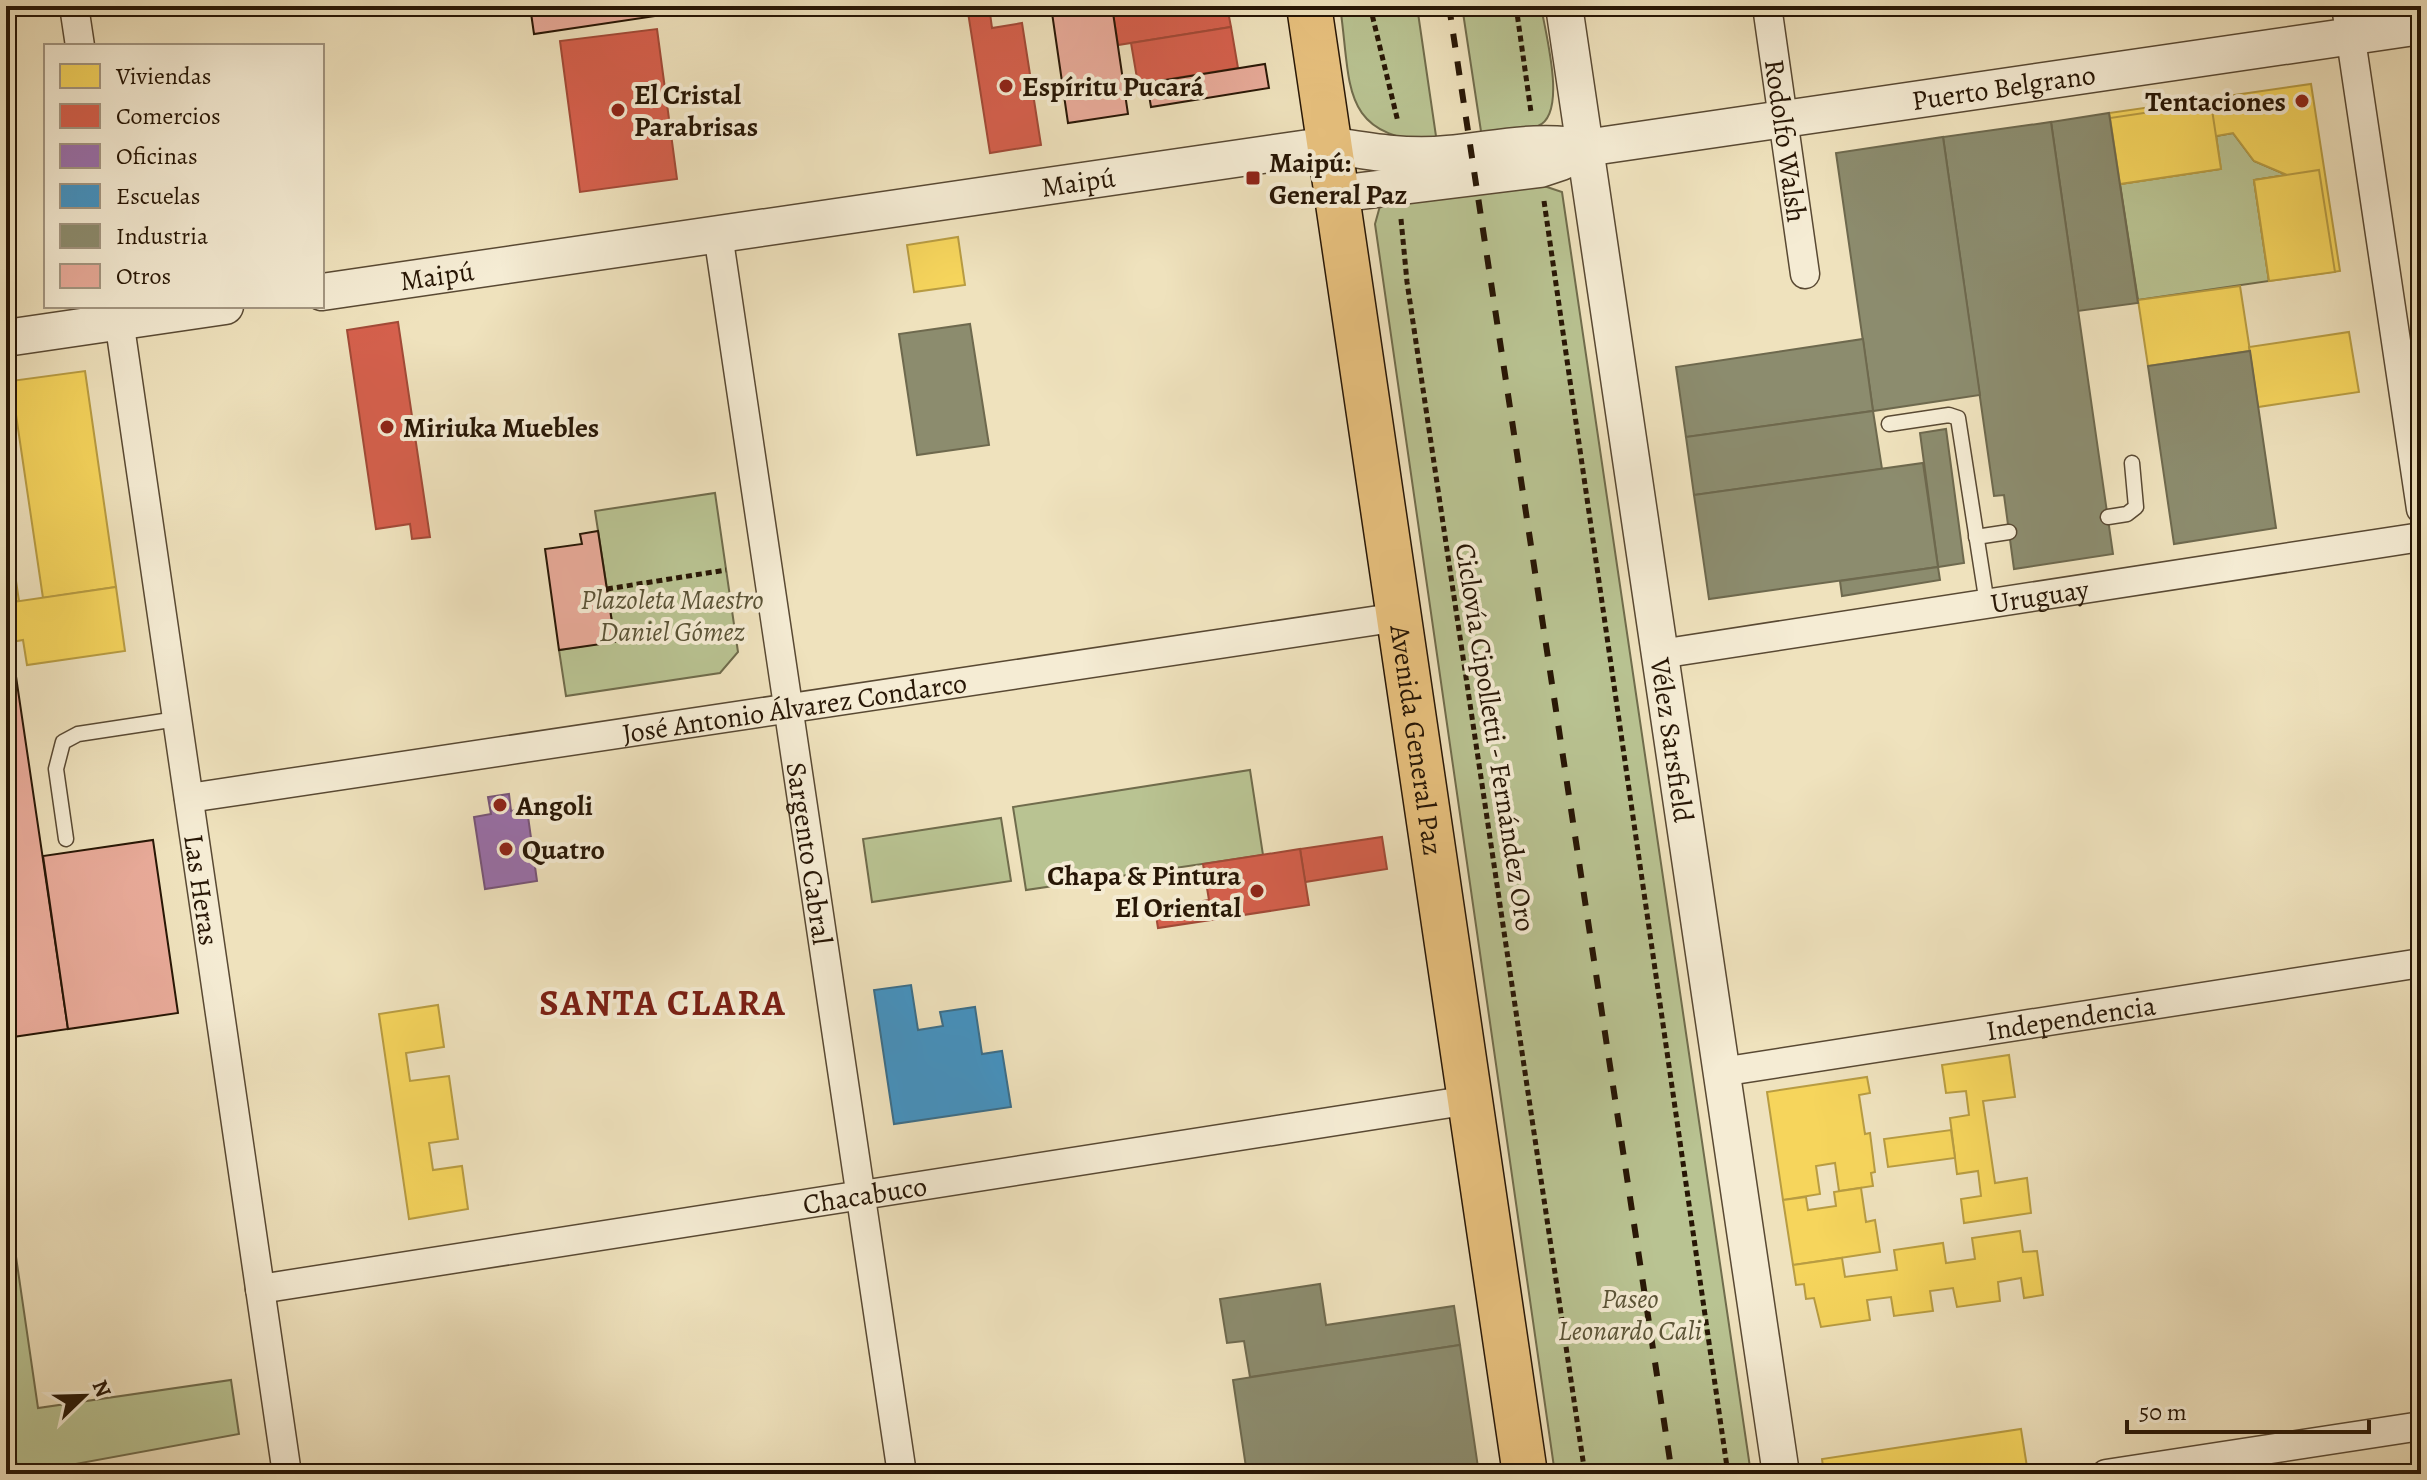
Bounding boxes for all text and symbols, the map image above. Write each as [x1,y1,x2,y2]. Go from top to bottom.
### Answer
legend [44,44,324,308]
street label: Puerto Belgrano [1909,56,2098,120]
street label: Rodolfo Walsh [1755,57,1815,225]
text: Viviendas [115,60,212,92]
place label: Espíritu Pucará [1022,68,1204,106]
place label: El Cristal Parabrisas [634,76,758,146]
marker: Espíritu Pucará [997,77,1015,95]
place label: Tentaciones [2145,83,2286,121]
marker: Tentaciones [2293,92,2311,110]
text: Comercios [116,100,221,132]
marker: El Cristal Parabrisas [609,101,627,119]
text: Oficinas [116,140,198,172]
place label: Maipú: General Paz [1269,144,1408,214]
street label: Maipú [1039,158,1119,207]
marker: Maipú: General Paz [1244,169,1262,187]
text: Escuelas [116,180,200,212]
text: Industria [116,220,209,252]
street label: Maipú [397,252,477,300]
text: Otros [116,260,171,292]
place label: Miriuka Muebles [403,409,599,447]
marker: Miriuka Muebles [378,418,396,436]
street label: Ciclovía Cipolletti - Fernández Oro [1446,540,1544,934]
street label: Uruguay [1988,570,2092,623]
park label: Plazoleta Maestro Daniel Gómez [580,581,764,651]
street label: Avenida General Paz [1380,621,1452,858]
street label: Vélez Sarsfield [1640,655,1703,826]
street label: José Antonio Álvarez Condarco [620,664,969,753]
street label: Sargento Cabral [777,760,841,947]
place label: Angoli [515,787,593,825]
marker: Angoli [491,796,509,814]
place label: Quatro [522,831,605,869]
street label: Las Heras [174,832,228,948]
marker: Quatro [497,840,515,858]
place label: Chapa & Pintura El Oriental [1047,857,1242,927]
marker: Chapa & Pintura El Oriental [1248,882,1266,900]
district label: SANTA CLARA [539,978,787,1027]
street label: Independencia [1983,987,2158,1050]
street label: Chacabuco [800,1167,930,1224]
park label: Paseo Leonardo Cali [1558,1280,1702,1350]
north arrow [44,1356,124,1436]
text: N [85,1375,118,1402]
scale bar [2127,1384,2369,1434]
text: 50 m [2139,1396,2187,1428]

